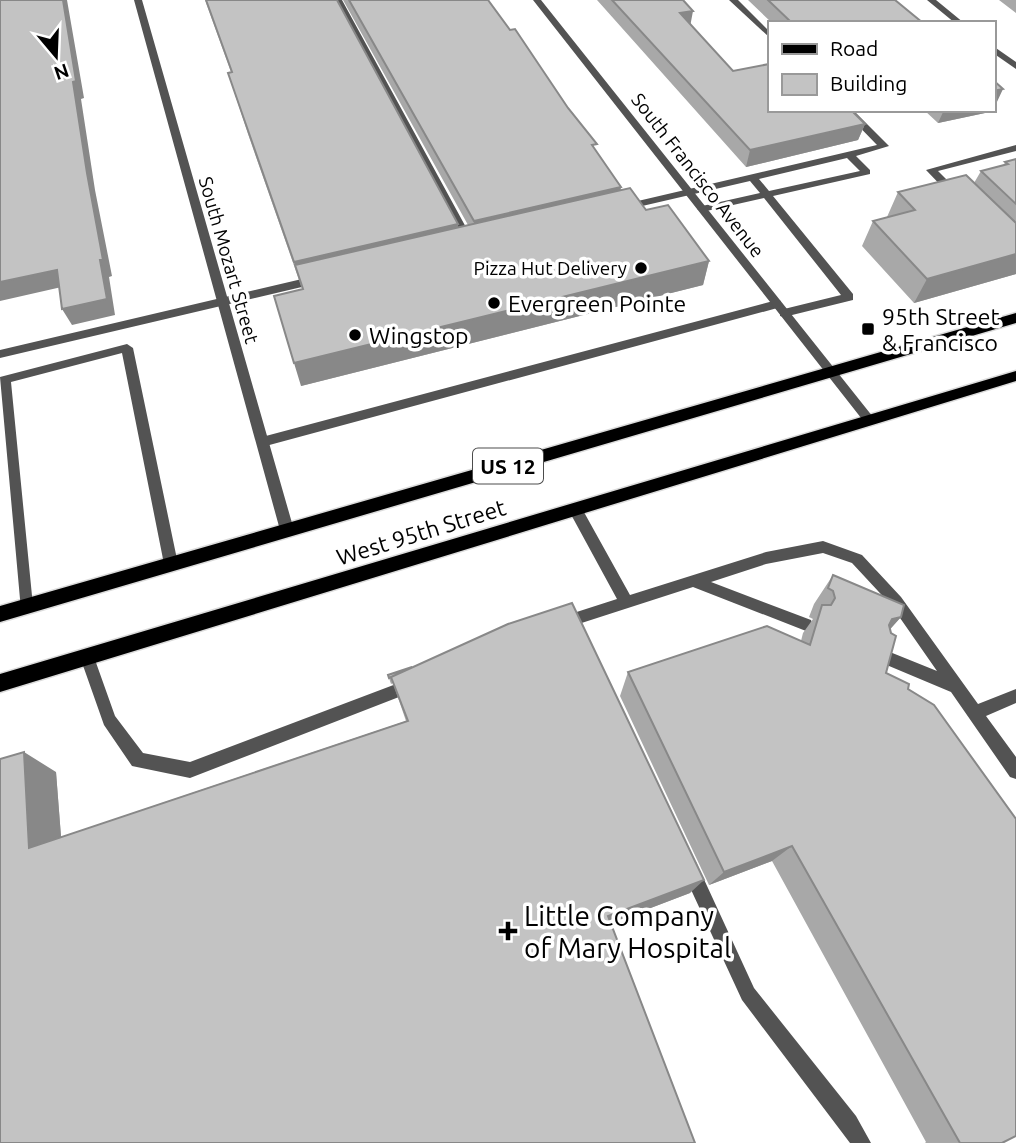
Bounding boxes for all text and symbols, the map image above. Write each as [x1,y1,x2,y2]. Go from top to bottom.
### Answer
north arrow [21,21,91,91]
legend [768,21,995,112]
text: Road [830,36,878,60]
text: N [51,59,72,85]
text: Building [830,71,907,95]
street label: South Francisco Avenue [627,89,769,261]
street label: South Mozart Street [195,174,264,346]
place label: Pizza Hut Delivery [474,257,627,279]
marker: Pizza Hut Delivery [633,260,649,276]
place label: Evergreen Pointe [508,291,686,316]
marker: Evergreen Pointe [486,295,502,311]
place label: 95th Street & Francisco [882,304,1000,355]
marker: 95th Street & Francisco [860,321,876,337]
place label: Wingstop [369,323,469,348]
marker: Wingstop [347,327,363,343]
road number: US 12 [473,448,543,484]
street label: West 95th Street [333,494,509,570]
place label: Little Company of Mary Hospital [524,900,731,963]
marker: Little Company of Mary Hospital [498,921,518,941]

